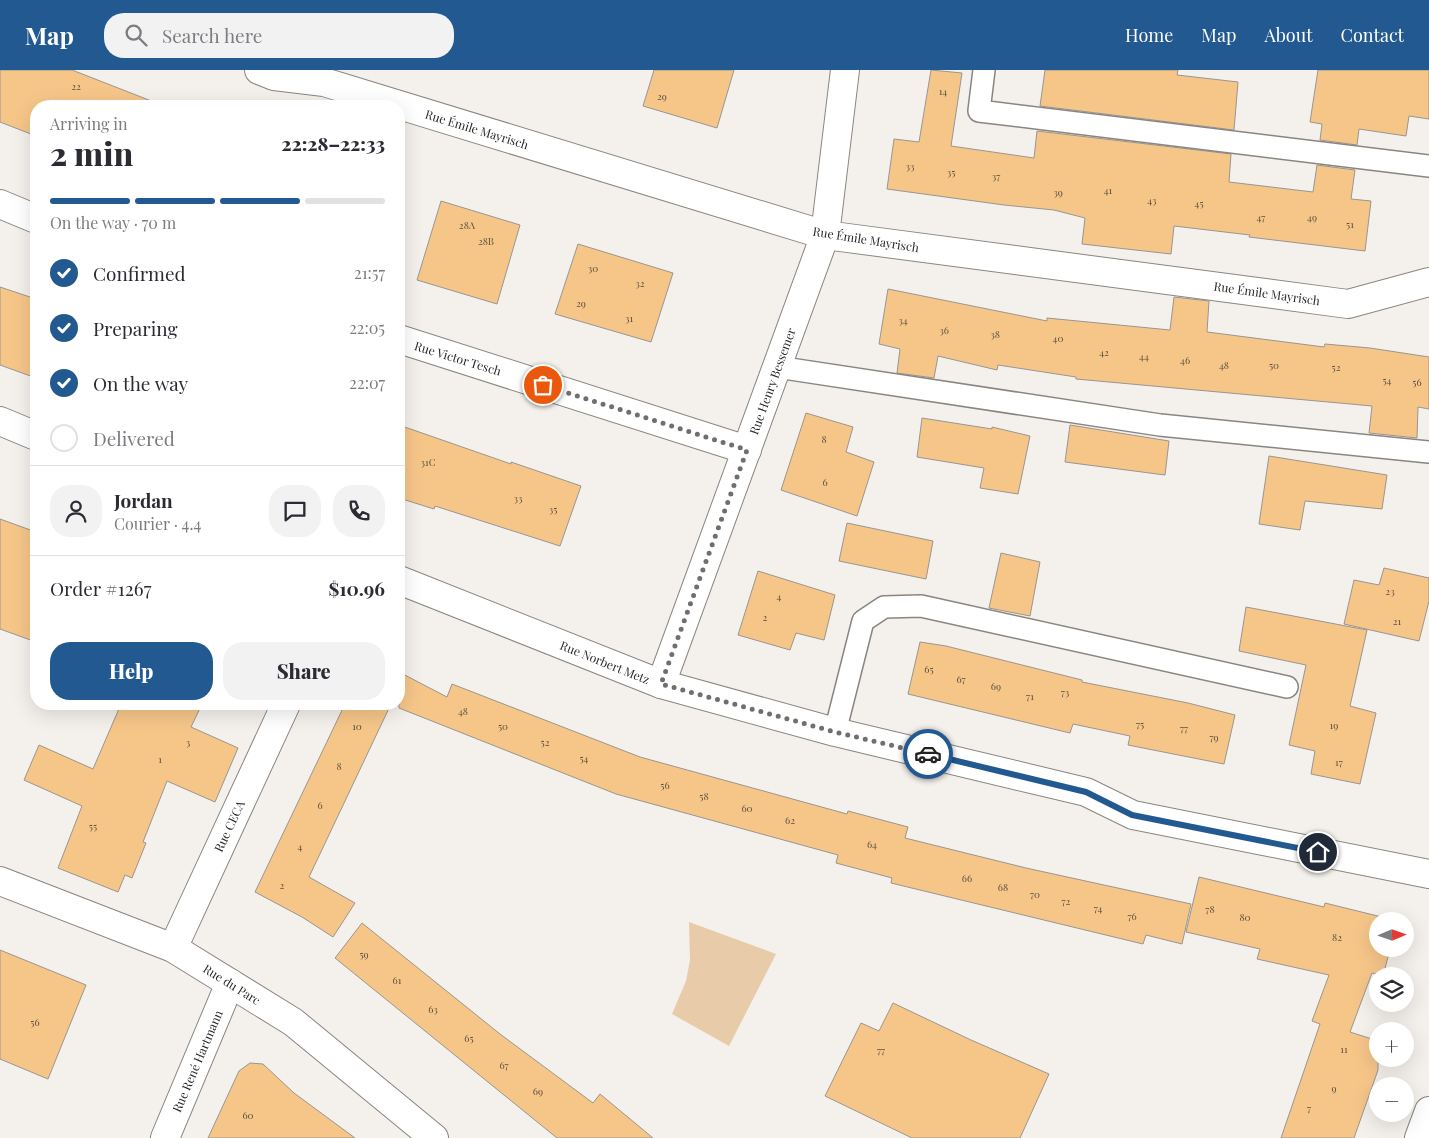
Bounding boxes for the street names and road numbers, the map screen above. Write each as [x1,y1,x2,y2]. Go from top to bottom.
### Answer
street label: Rue Émile Mayrisch [423,106,531,152]
street label: Rue Émile Mayrisch [812,223,920,255]
street label: Rue Émile Mayrisch [1213,278,1321,308]
street label: Rue Henry Bessemer [745,325,799,437]
street label: Rue Victor Tesch [413,337,503,379]
street label: Rue Norbert Metz [558,637,652,687]
street label: Rue CECA [210,797,248,854]
street label: Rue du Parc [200,960,264,1008]
street label: Rue René Hartmann [168,1008,226,1114]

